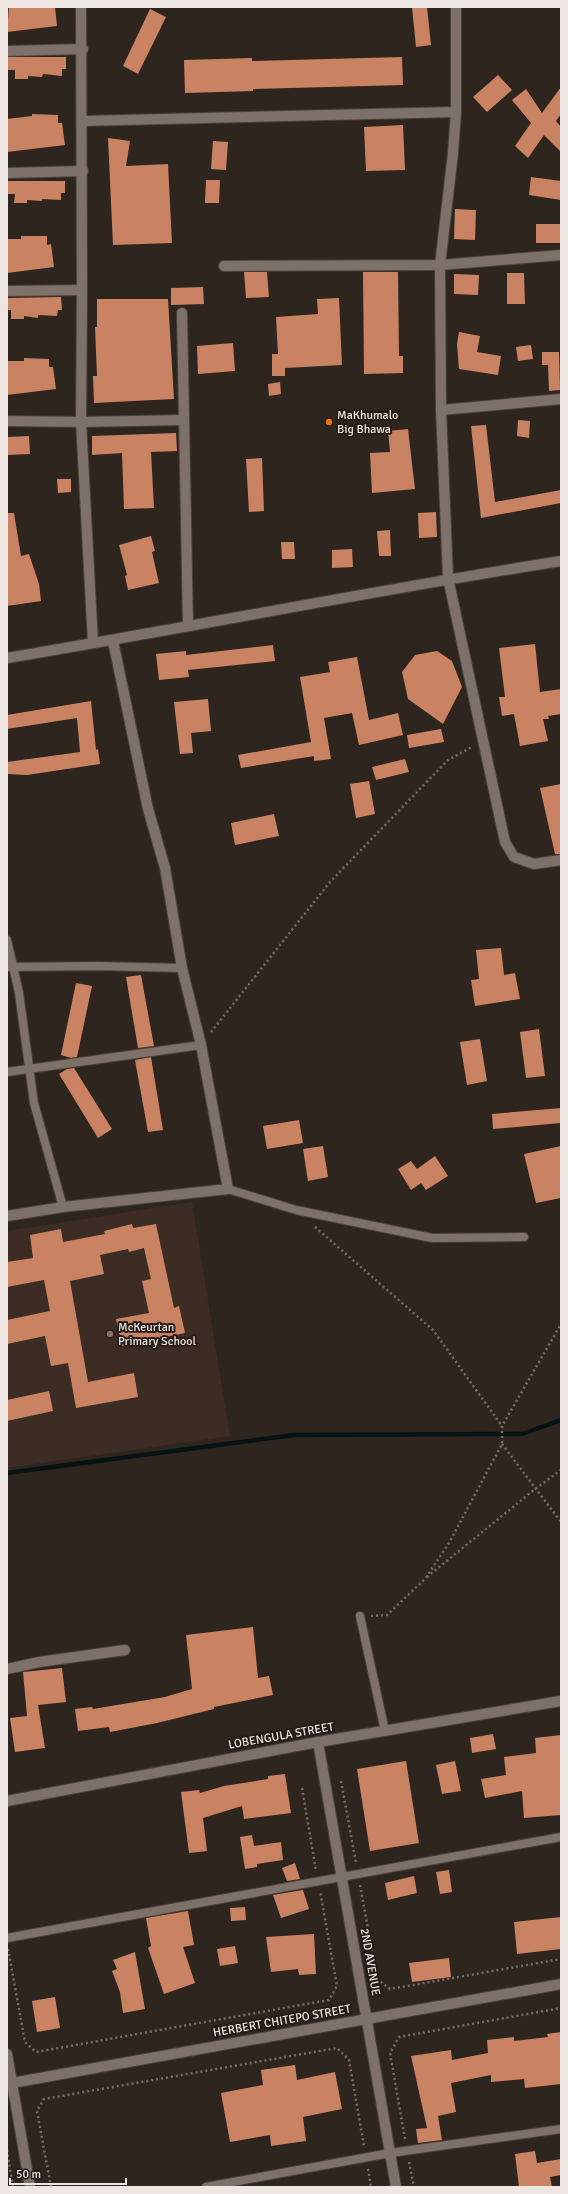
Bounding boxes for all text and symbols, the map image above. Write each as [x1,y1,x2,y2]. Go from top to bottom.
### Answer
place label: MaKhumalo Big Bhawa [337,408,398,437]
marker: MaKhumalo Big Bhawa [324,417,334,427]
place label: McKeurtan Primary School [118,1320,196,1349]
marker: McKeurtan Primary School [105,1329,115,1339]
street label: LOBENGULA STREET [227,1719,335,1753]
street label: 2ND AVENUE [357,1927,383,1997]
street label: HERBERT CHITEPO STREET [212,2001,352,2041]
scale bar [10,2160,126,2186]
text: 50 m [16,2167,41,2182]

